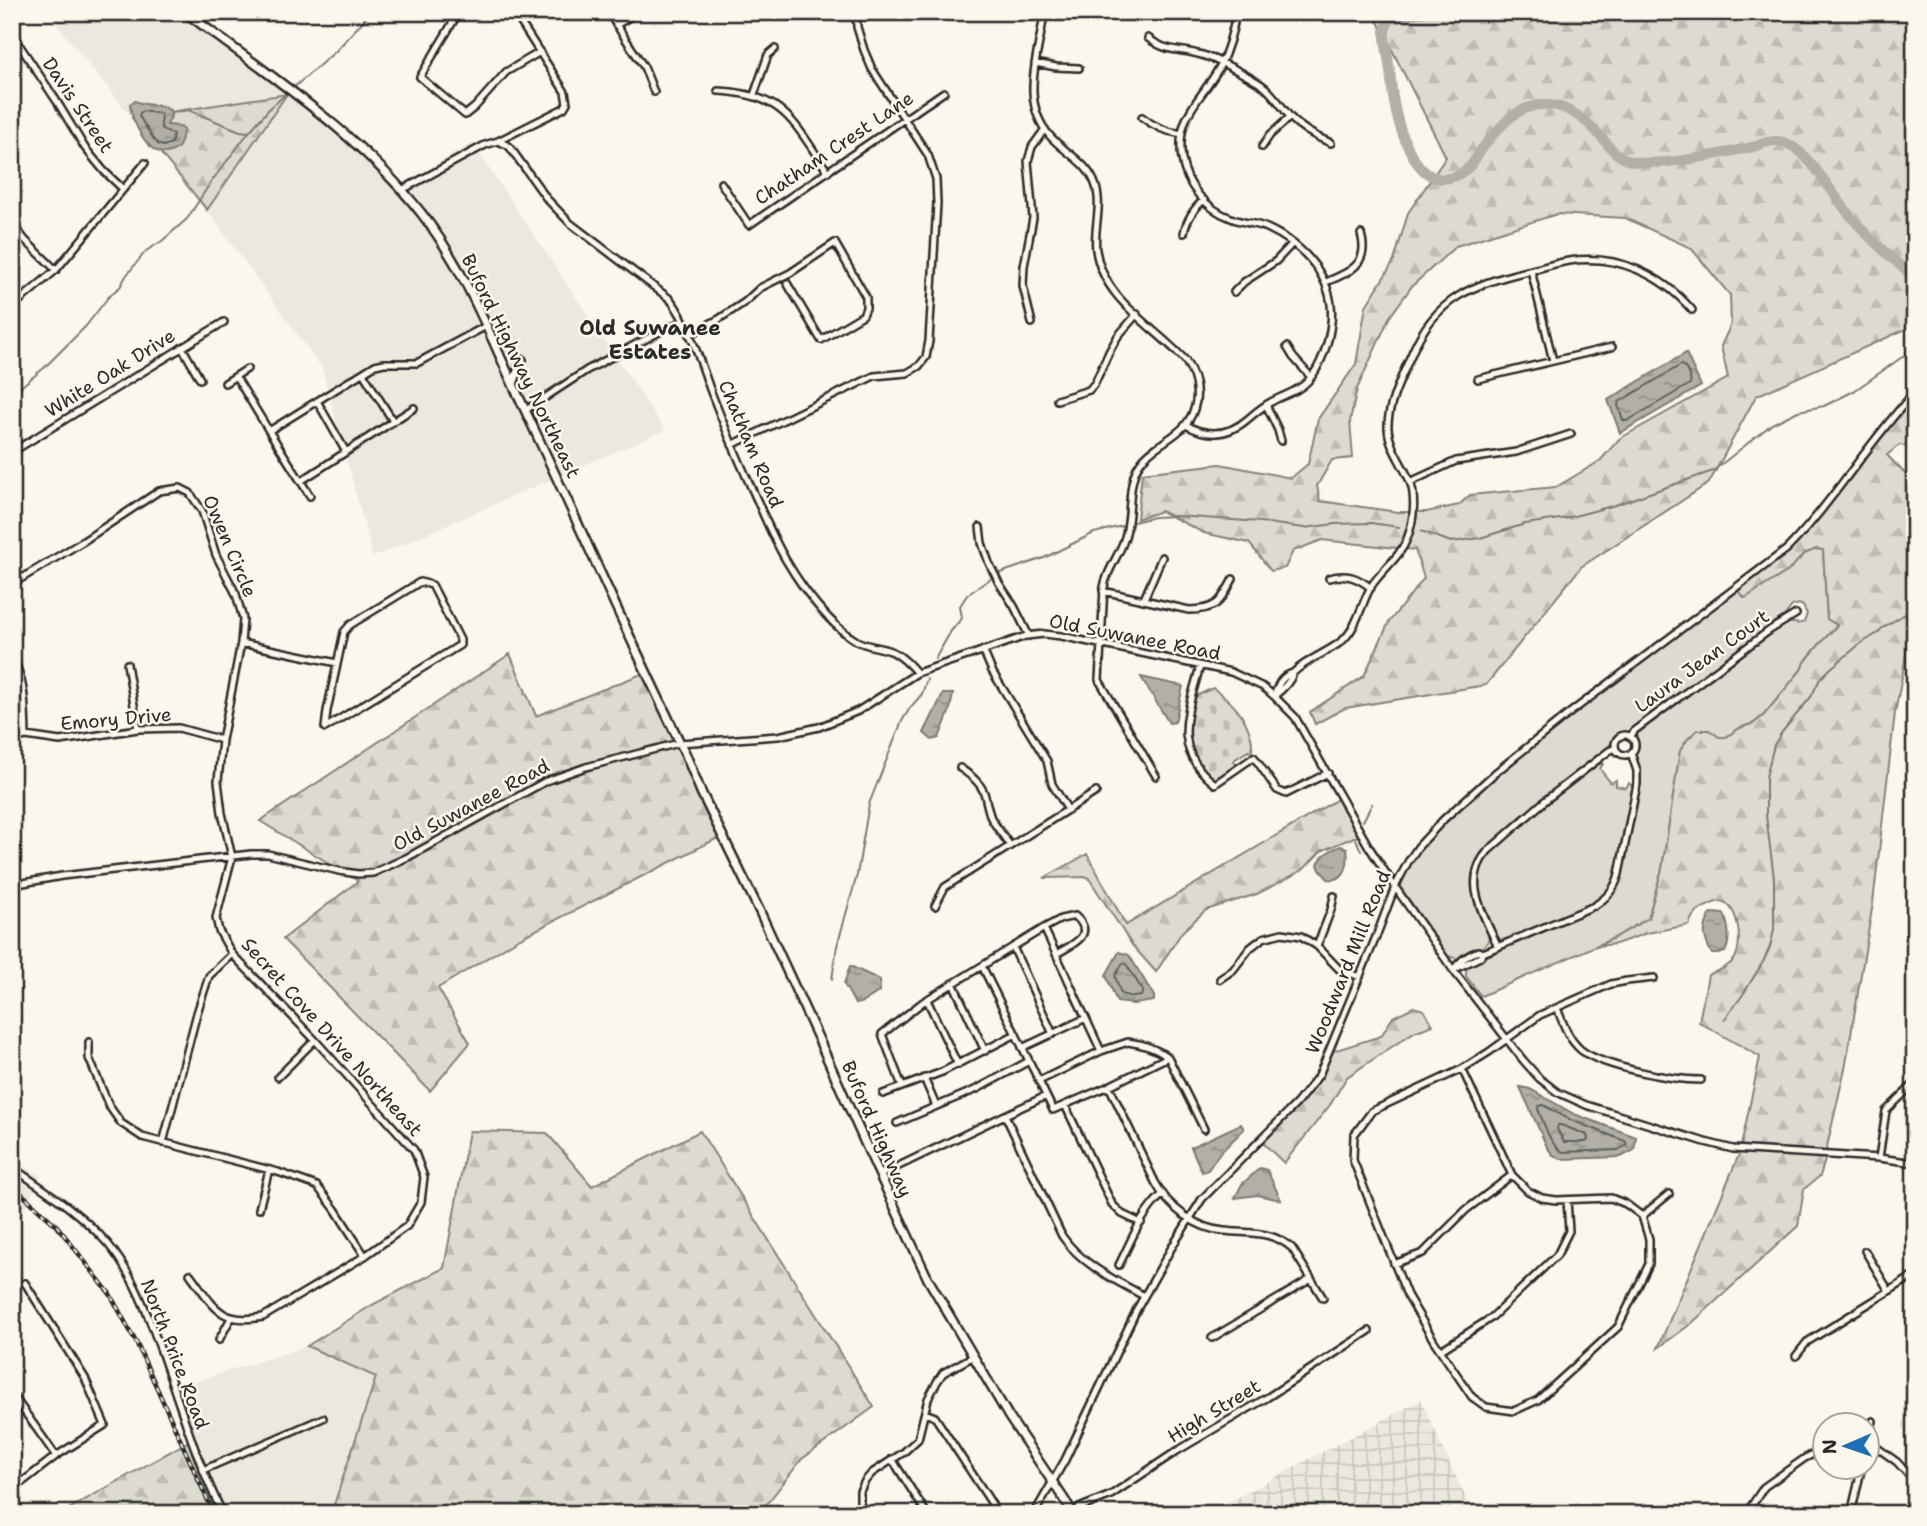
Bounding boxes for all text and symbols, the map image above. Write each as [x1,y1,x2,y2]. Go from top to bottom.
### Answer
street label: Davis Street [37,52,119,158]
street label: Chatham Crest Lane [750,86,918,210]
street label: Buford Highway Northeast [456,250,586,482]
district label: Old Suwanee Estates [579,314,721,366]
street label: White Oak Drive [40,323,180,423]
street label: Chatham Road [713,376,789,512]
street label: Owen Circle [197,491,263,601]
street label: Laura Jean Court [1630,604,1774,718]
street label: Old Suwanee Road [1047,608,1223,666]
street label: Emory Drive [59,702,173,736]
street label: Old Suwanee Road [388,753,554,857]
street label: Woodward Mill Road [1300,866,1396,1058]
street label: Secret Cove Drive Northeast [236,932,428,1142]
street label: Buford Highway [836,1057,918,1201]
street label: North Price Road [135,1275,215,1433]
street label: High Street [1163,1373,1265,1449]
north arrow [1812,1410,1882,1480]
text: N [1817,1439,1842,1455]

